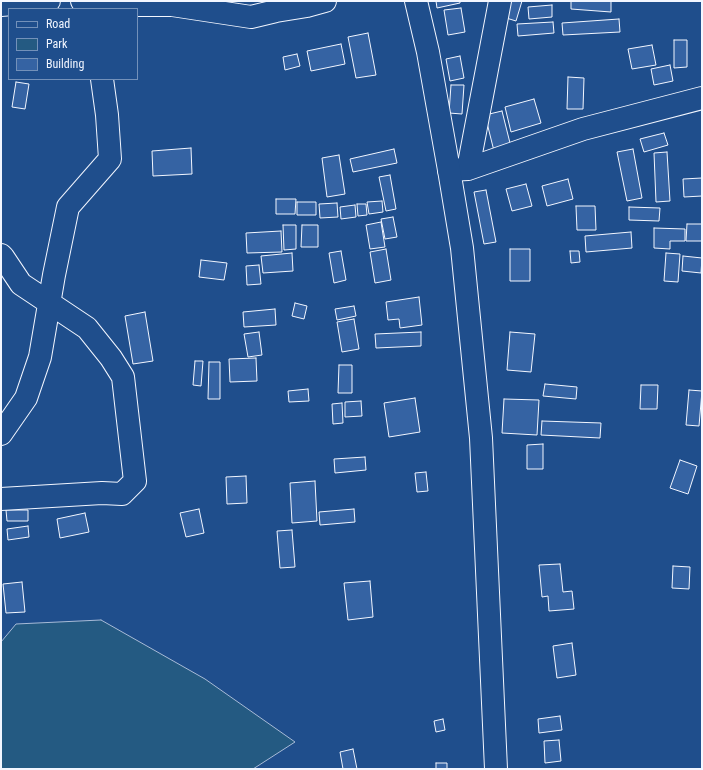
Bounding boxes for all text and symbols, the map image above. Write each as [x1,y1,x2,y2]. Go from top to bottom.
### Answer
legend [8,8,138,80]
text: Road [46,17,70,31]
text: Park [46,37,67,51]
text: Building [46,57,84,71]

